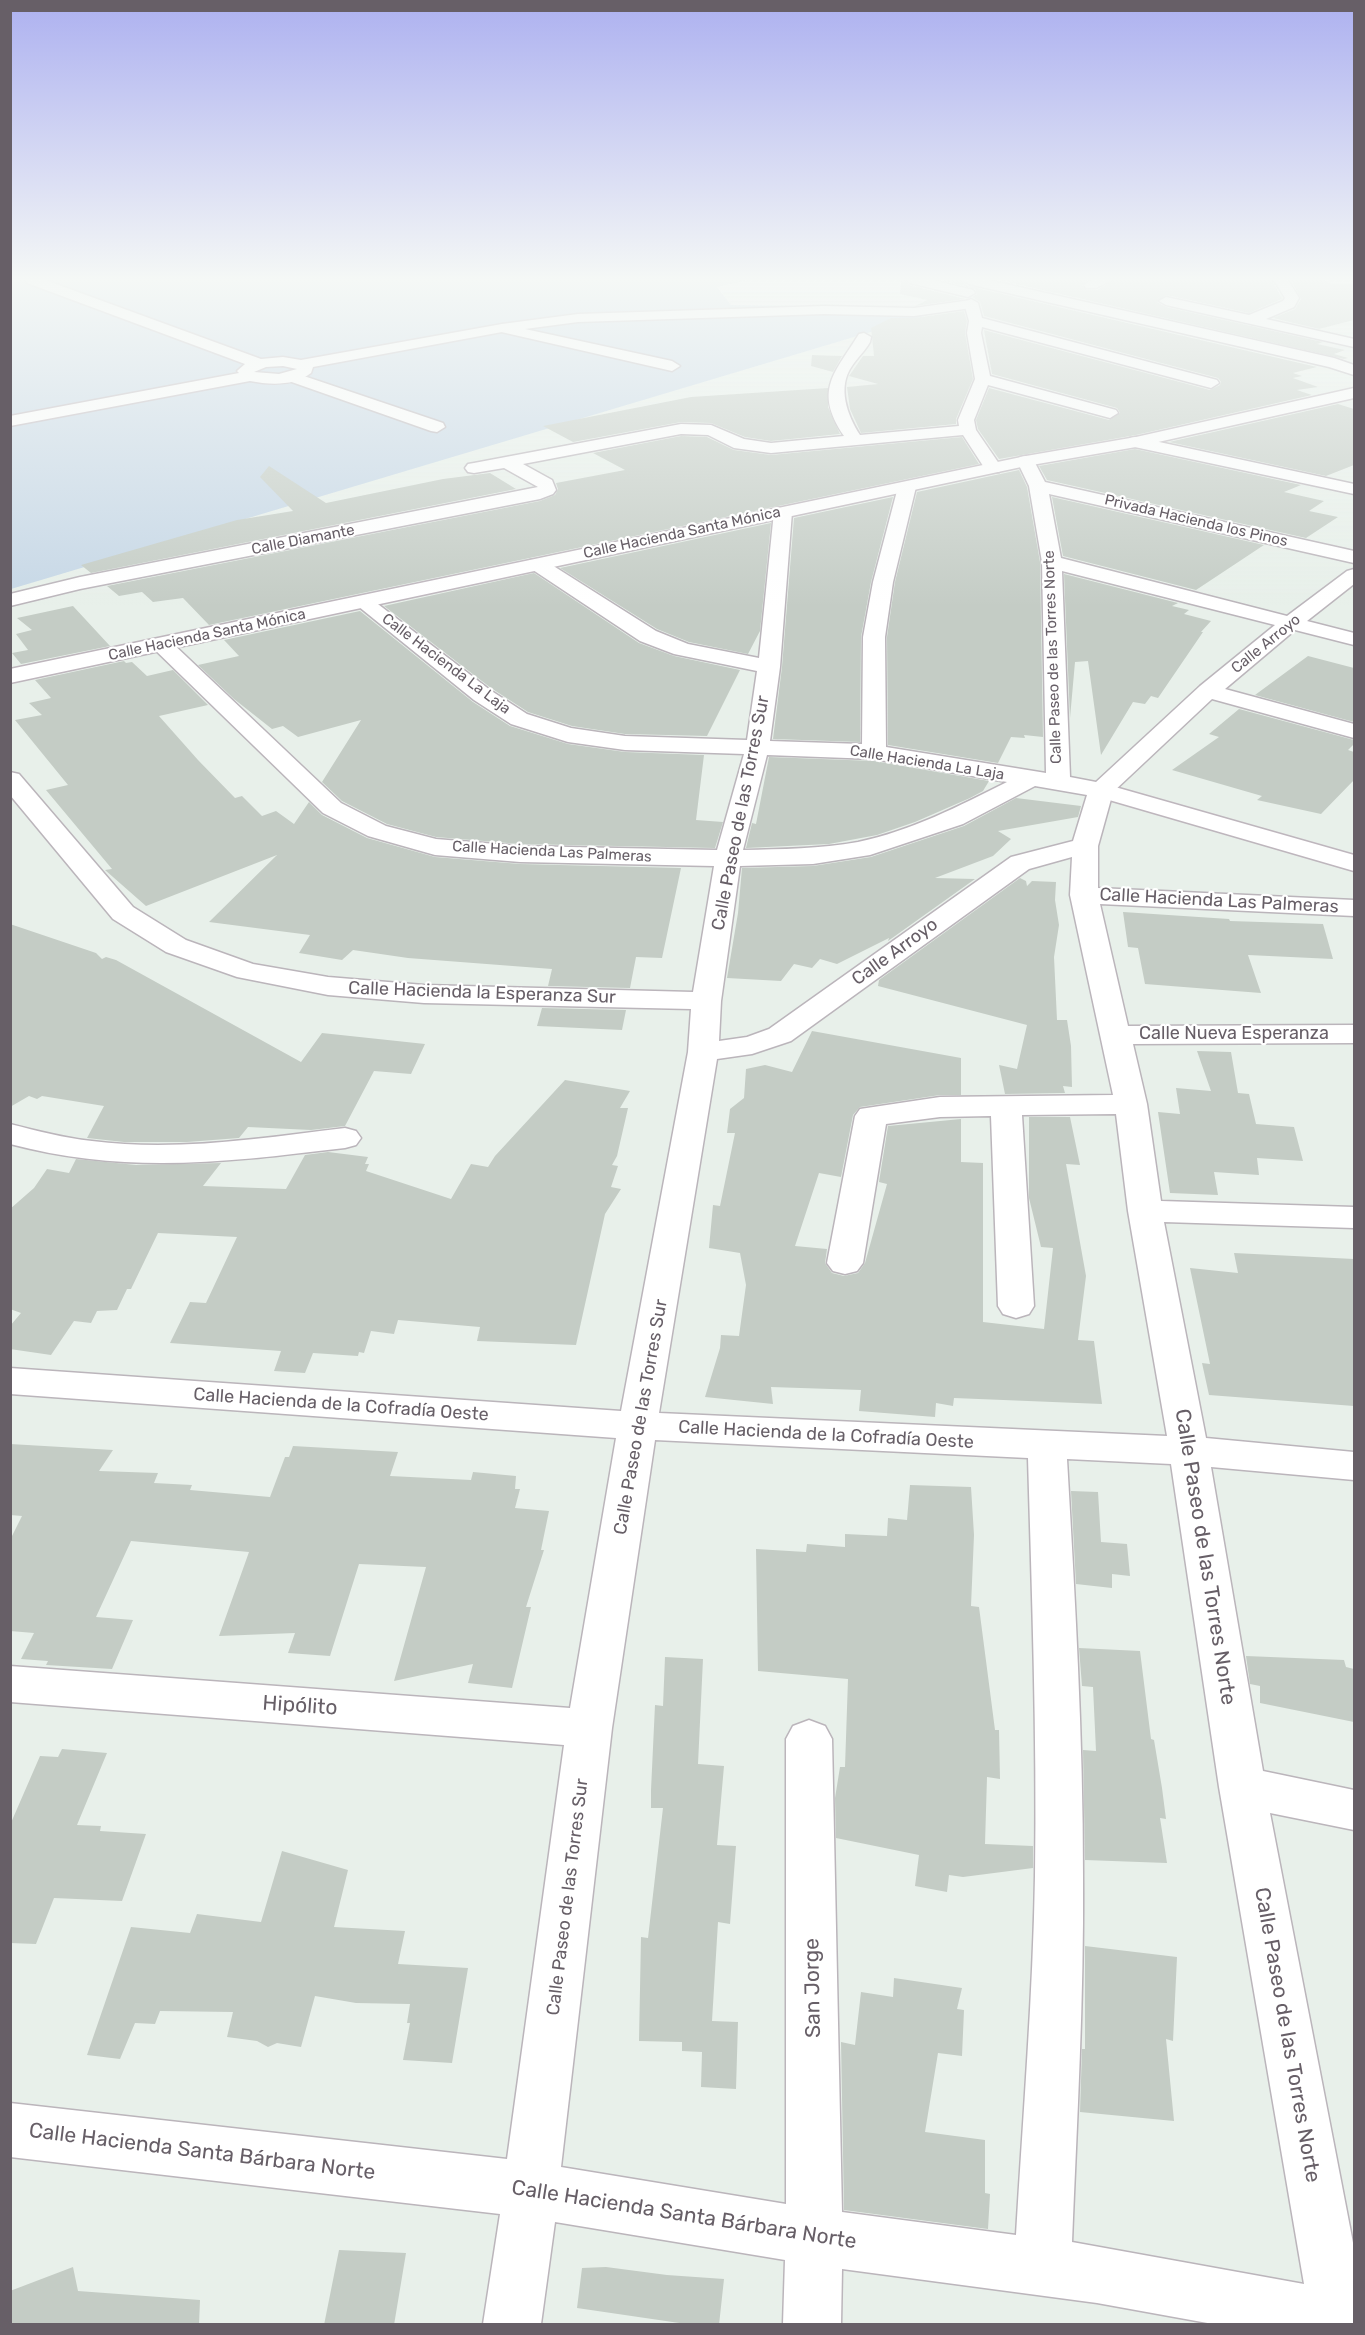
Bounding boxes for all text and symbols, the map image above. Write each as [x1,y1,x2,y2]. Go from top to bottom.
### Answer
street label: Privada Hacienda los Pinos [1103,491,1289,551]
street label: Calle Hacienda Santa Mónica [582,503,782,563]
street label: Calle Diamante [250,521,356,559]
street label: Calle Paseo de las Torres Norte [1040,550,1066,764]
street label: Calle Hacienda Santa Mónica [107,605,307,665]
street label: Calle Hacienda La Laja [378,610,514,718]
street label: Calle Arroyo [1228,611,1304,677]
street label: Calle Paseo de las Torres Sur [708,694,774,932]
street label: Calle Hacienda La Laja [848,742,1006,784]
street label: Calle Hacienda Las Palmeras [452,838,652,866]
street label: Calle Hacienda Las Palmeras [1099,884,1339,918]
street label: Calle Arroyo [848,914,942,990]
street label: Calle Hacienda la Esperanza Sur [348,978,616,1008]
street label: Calle Nueva Esperanza [1139,1023,1329,1045]
street label: Calle Paseo de las Torres Sur [610,1298,672,1536]
street label: Calle Hacienda de la Cofradía Oeste [193,1384,489,1426]
street label: Calle Paseo de las Torres Norte [1169,1407,1241,1707]
street label: Calle Hacienda de la Cofradía Oeste [678,1416,974,1454]
street label: Hipólito [262,1691,338,1721]
street label: Calle Paseo de las Torres Sur [543,1777,593,2017]
street label: Calle Paseo de las Torres Norte [1249,1885,1325,2185]
street label: San Jorge [800,1938,826,2038]
street label: Calle Hacienda Santa Bárbara Norte [27,2118,377,2186]
street label: Calle Hacienda Santa Bárbara Norte [510,2175,858,2255]

